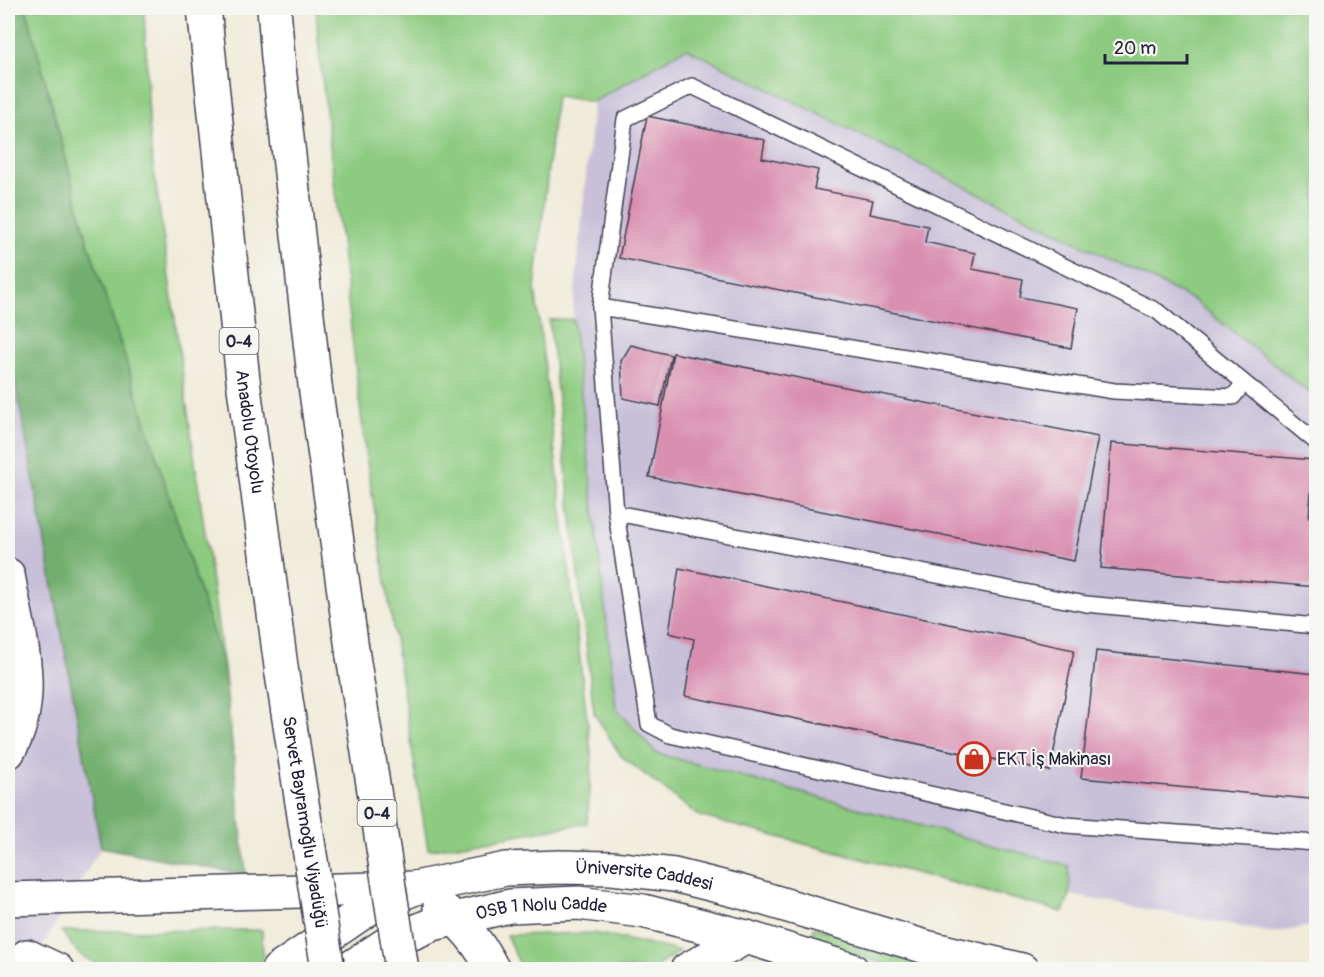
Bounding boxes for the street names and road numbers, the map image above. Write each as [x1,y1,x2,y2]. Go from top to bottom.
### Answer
road number: O-4 [220,328,258,354]
street label: Anadolu Otoyolu [230,368,269,495]
street label: Servet Bayramoğlu Viyadüğü [277,715,332,930]
road number: O-4 [358,800,397,826]
street label: Üniversite Caddesi [575,856,715,896]
street label: OSB 1 Nolu Cadde [473,892,608,926]

